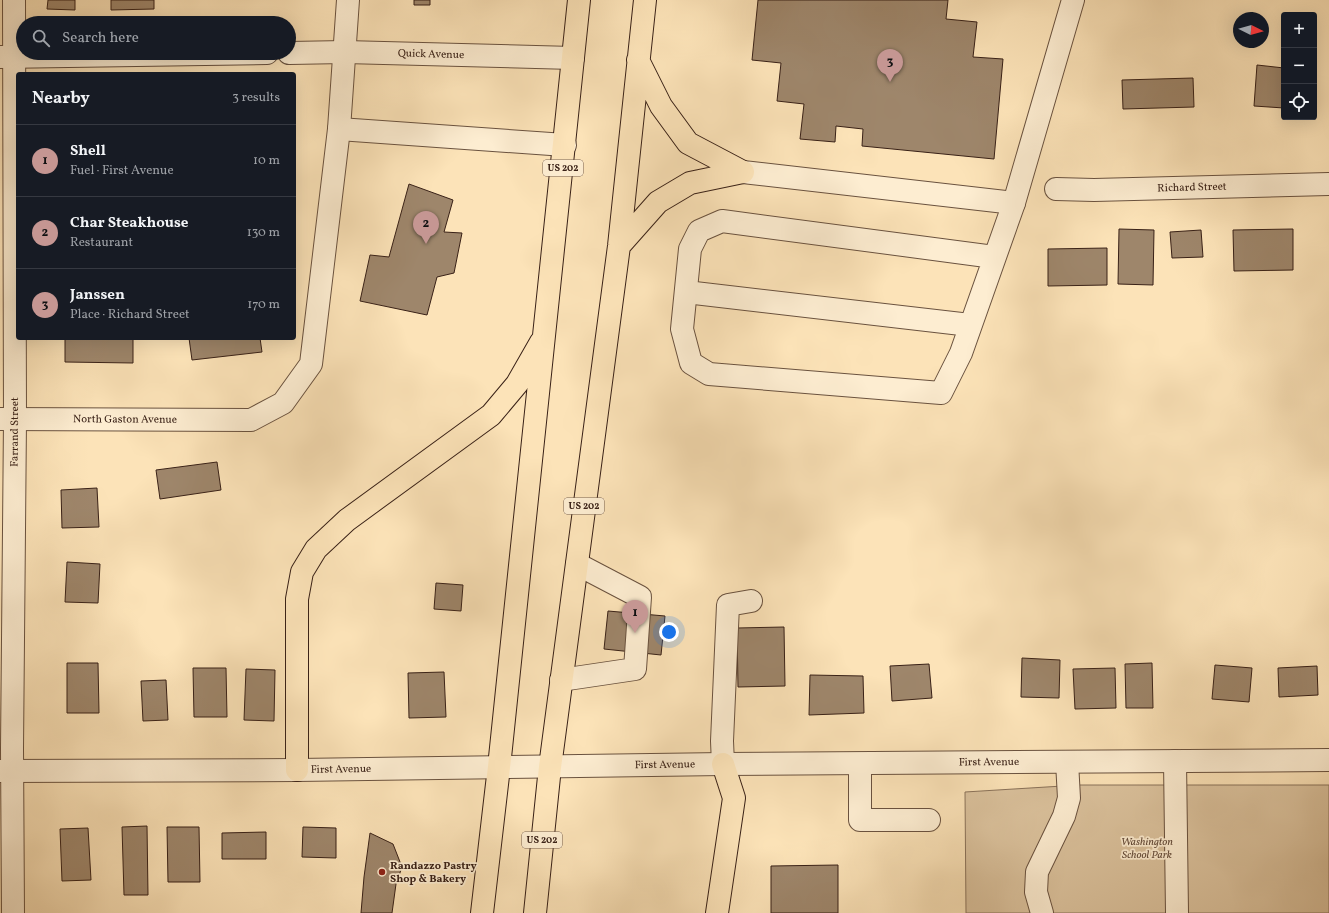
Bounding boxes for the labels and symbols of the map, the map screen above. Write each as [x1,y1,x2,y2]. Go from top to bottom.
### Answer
north arrow [1233,12,1269,48]
street label: Quick Avenue [398,46,464,63]
pin: 3 [877,49,903,82]
road number: US 202 [543,160,583,176]
street label: Richard Street [1157,179,1227,196]
pin: 2 [413,211,439,244]
street label: Farrand Street [7,397,22,467]
street label: North Gaston Avenue [73,412,177,427]
road number: US 202 [564,498,604,514]
pin: 1 [622,600,648,633]
your location [659,622,679,642]
street label: First Avenue [959,755,1019,770]
street label: First Avenue [635,757,695,773]
street label: First Avenue [311,761,371,777]
road number: US 202 [522,832,562,848]
park label: Washington School Park [1121,835,1173,863]
place label: Randazzo Pastry Shop & Bakery [390,859,478,887]
marker: Randazzo Pastry Shop & Bakery [377,867,387,877]

